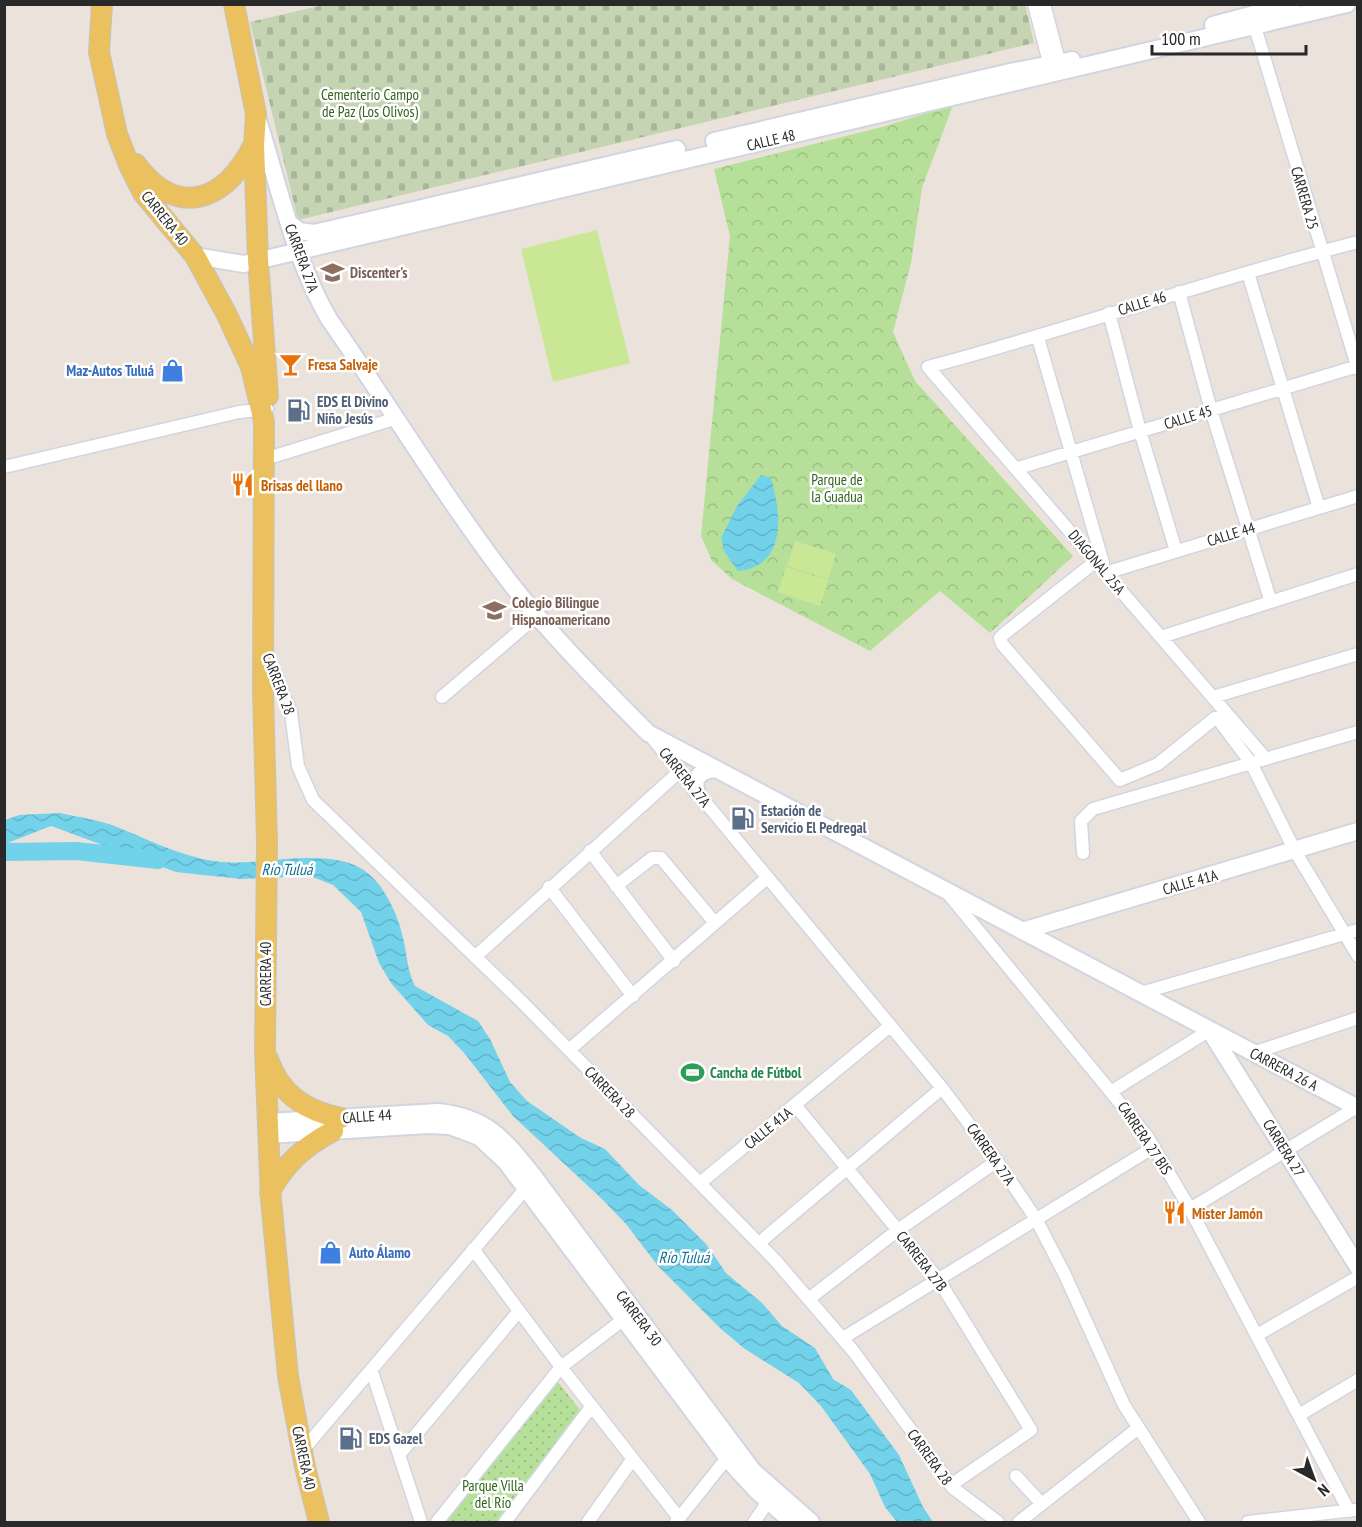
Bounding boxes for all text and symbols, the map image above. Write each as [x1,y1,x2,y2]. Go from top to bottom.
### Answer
scale bar [1152,18,1306,56]
text: 100 m [1161,27,1201,50]
park label: Cementerio Campo de Paz (Los Olivos) [321,85,419,121]
street label: CALLE 48 [745,125,797,155]
street label: CARRERA 25 [1287,164,1323,232]
street label: CARRERA 40 [137,187,193,249]
street label: CARRERA 27A [281,221,323,296]
school or university icon: Discenter's [319,259,345,285]
place label: Discenter's [350,263,408,282]
street label: CALLE 46 [1116,287,1169,319]
bar icon: Fresa Salvaje [277,351,303,377]
place label: Fresa Salvaje [308,355,378,374]
shop icon: Maz-Autos Tuluá [159,357,185,383]
place label: Maz-Autos Tuluá [66,361,154,380]
place label: EDS El Divino Niño Jesús [317,392,389,428]
fuel station icon: EDS El Divino Niño Jesús [286,397,312,423]
street label: CALLE 45 [1162,401,1214,433]
park label: Parque de la Guadua [811,470,863,506]
restaurant icon: Brisas del llano [230,472,256,498]
place label: Brisas del llano [261,476,343,495]
street label: CALLE 44 [1205,518,1258,550]
street label: DIAGONAL 25A [1065,526,1130,599]
place label: Colegio Bilingue Hispanoamericano [512,593,610,629]
school or university icon: Colegio Bilingue Hispanoamericano [481,598,507,624]
street label: CARRERA 28 [259,650,299,718]
street label: CARRERA 27A [655,743,715,811]
place label: Estación de Servicio El Pedregal [761,801,867,837]
fuel station icon: Estación de Servicio El Pedregal [730,806,756,832]
water label: Río Tuluá [262,859,314,879]
street label: CALLE 41A [1160,865,1221,899]
street label: CARRERA 40 [256,941,275,1006]
street label: CARRERA 26 A [1247,1043,1322,1095]
sports icon: Cancha de Fútbol [679,1059,705,1085]
street label: CARRERA 28 [581,1062,639,1122]
place label: Cancha de Fútbol [710,1063,802,1082]
street label: CARRERA 27 BIS [1114,1098,1176,1178]
street label: CALLE 41A [740,1102,797,1153]
street label: CALLE 44 [342,1105,392,1127]
street label: CARRERA 27 [1259,1116,1309,1180]
street label: CARRERA 27A [963,1119,1020,1189]
restaurant icon: Mister Jamón [1161,1200,1187,1226]
place label: Mister Jamón [1192,1204,1263,1223]
street label: CARRERA 27B [892,1227,952,1295]
shop icon: Auto Álamo [318,1239,344,1265]
place label: Auto Álamo [348,1243,411,1262]
water label: Río Tuluá [659,1247,711,1267]
street label: CARRERA 30 [612,1287,666,1350]
street label: CARRERA 40 [288,1424,320,1492]
fuel station icon: EDS Gazel [338,1425,364,1451]
street label: CARRERA 28 [903,1425,957,1489]
place label: EDS Gazel [369,1429,423,1448]
north arrow [1284,1449,1344,1509]
park label: Parque Villa del Río [462,1476,524,1512]
text: N [1314,1480,1334,1501]

